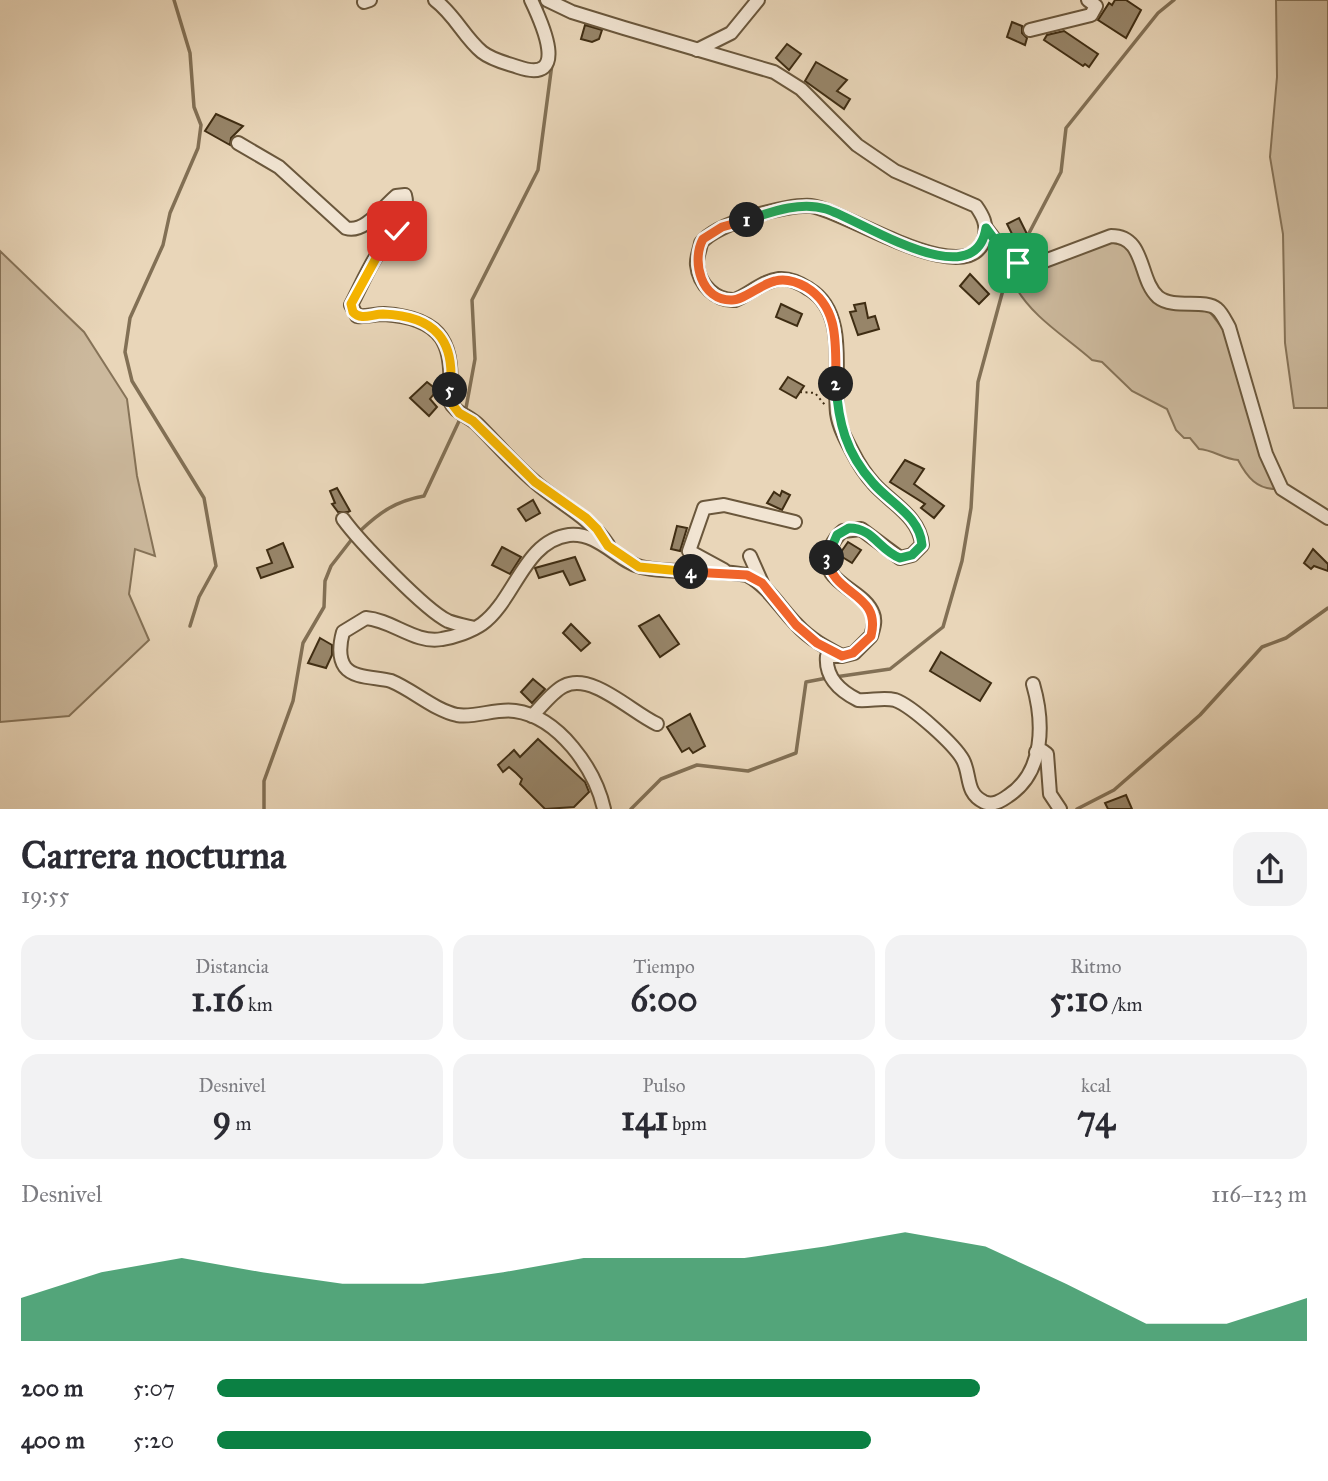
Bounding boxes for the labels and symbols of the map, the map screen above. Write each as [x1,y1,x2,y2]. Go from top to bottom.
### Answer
pin [367,201,427,261]
pin: 1 [730,202,764,238]
pin [988,233,1048,293]
pin: 2 [818,366,854,402]
pin: 5 [433,372,468,408]
pin: 3 [810,540,844,576]
pin: 4 [674,554,708,590]

